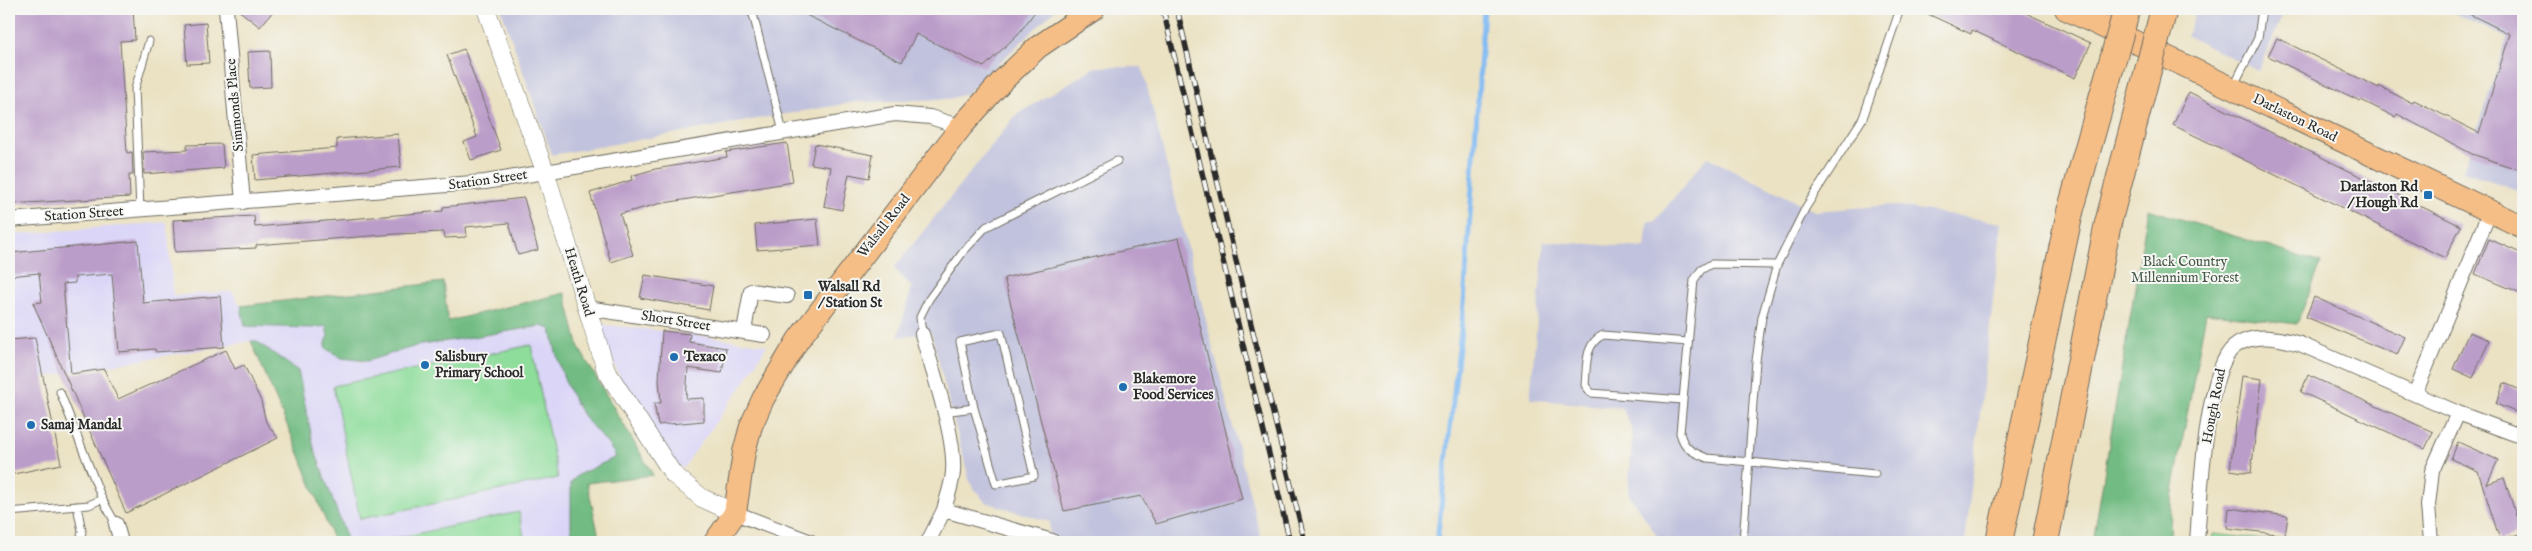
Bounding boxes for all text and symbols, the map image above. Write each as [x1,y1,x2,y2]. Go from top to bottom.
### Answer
street label: Simmonds Place [222,57,248,152]
street label: Darlaston Road [2250,90,2341,146]
street label: Station Street [447,166,529,194]
place label: Darlaston Rd / Hough Rd [2340,178,2419,212]
marker: Darlaston Rd / Hough Rd [2422,189,2434,201]
street label: Walsall Road [854,190,915,261]
street label: Station Street [44,202,124,226]
street label: Heath Road [560,245,598,319]
park label: Black Country Millennium Forest [2131,253,2239,287]
place label: Walsall Rd / Station St [817,278,883,312]
marker: Walsall Rd / Station St [802,289,814,301]
street label: Short Street [640,307,712,335]
place label: Salisbury Primary School [435,348,525,382]
place label: Texaco [683,348,726,366]
marker: Texaco [668,351,680,363]
marker: Salisbury Primary School [419,359,431,371]
street label: Hough Road [2198,366,2230,445]
place label: Blakemore Food Services [1133,370,1213,404]
marker: Blakemore Food Services [1117,381,1129,393]
place label: Samaj Mandal [41,416,123,434]
marker: Samaj Mandal [25,419,37,431]

